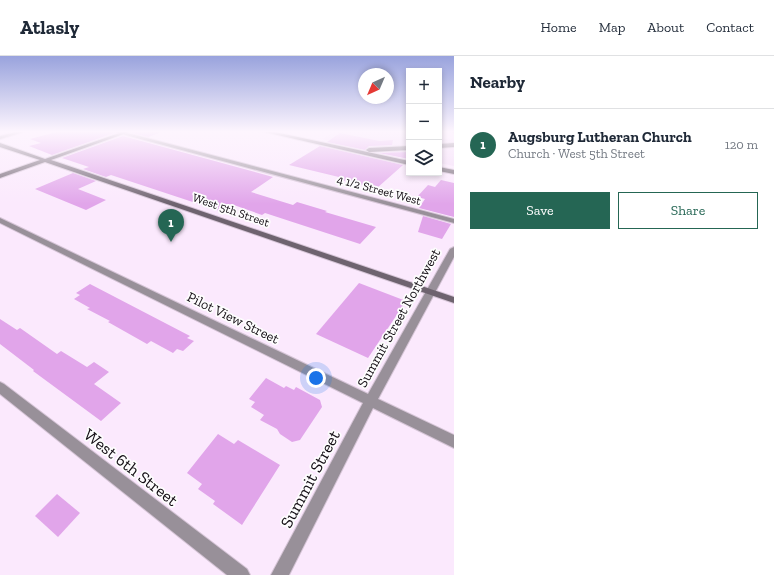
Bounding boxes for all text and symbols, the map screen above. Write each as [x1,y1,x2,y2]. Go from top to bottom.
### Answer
text: Atlasly [20,16,79,39]
text: Home [541,19,577,36]
text: Map [599,19,625,36]
text: About [647,19,684,36]
text: Contact [706,19,754,36]
north arrow [358,68,394,104]
map controls [406,68,442,176]
button: + [406,68,442,104]
text: Nearby [470,72,525,92]
button: − [406,104,442,140]
text: Augsburg Lutheran Church [508,128,692,146]
text: 1 [480,137,486,152]
text: 120 m [725,137,758,152]
button: layers [406,140,442,176]
text: Church · West 5th Street [508,146,645,161]
street label: 4 1/2 Street West [335,172,423,208]
street label: West 5th Street [191,190,272,230]
button: Save [470,192,610,229]
button: Share [618,192,758,229]
pin: 1 [158,209,184,242]
street label: Summit Street Northwest [354,245,445,390]
street label: Pilot View Street [184,288,283,348]
your location [306,368,326,388]
street label: West 6th Street [80,424,183,510]
street label: Summit Street [276,426,344,531]

